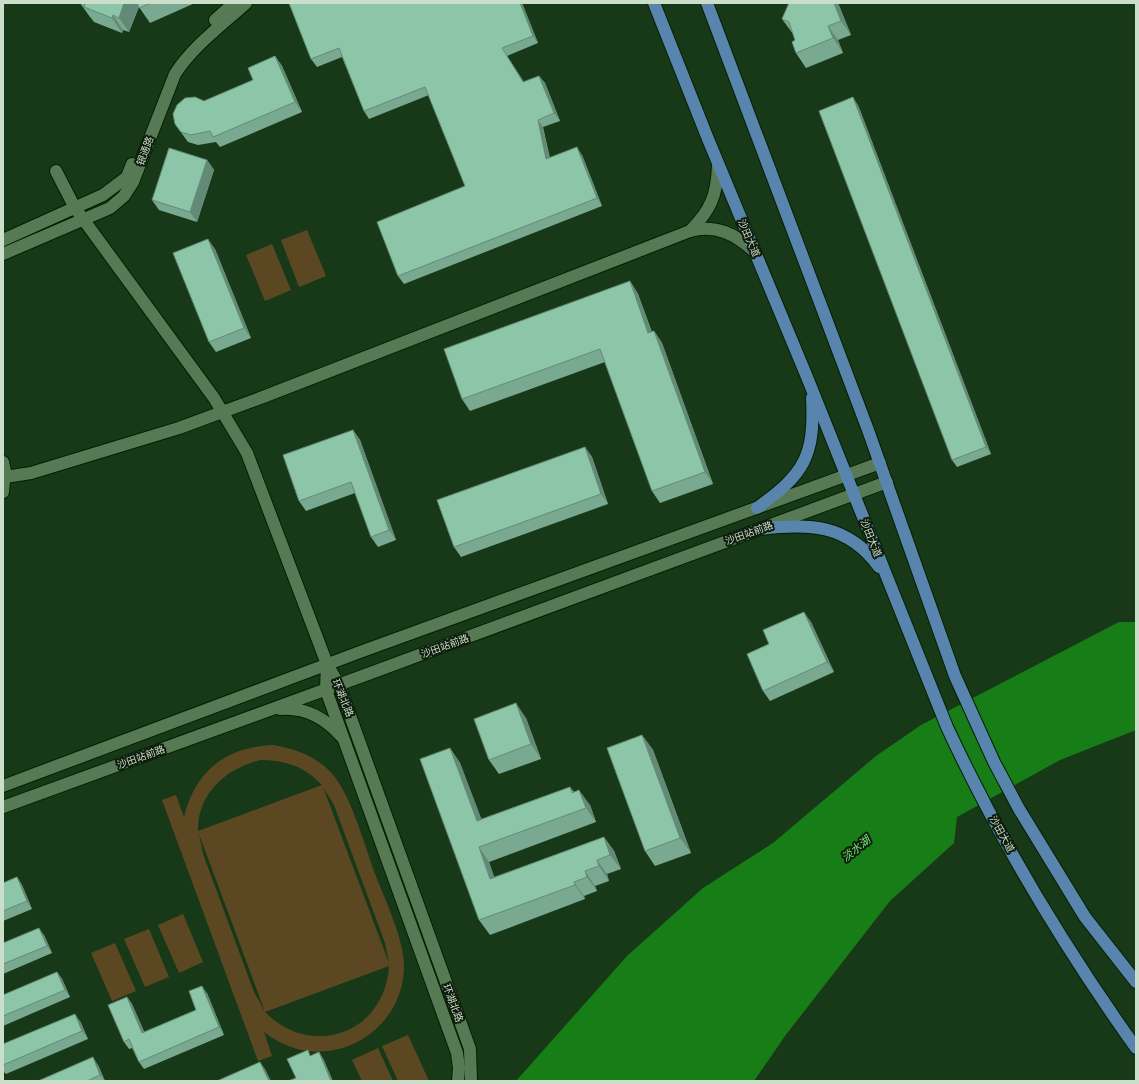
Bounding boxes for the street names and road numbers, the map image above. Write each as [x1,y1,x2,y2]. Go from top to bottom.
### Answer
street label: 银通路 [134,135,156,167]
street label: 沙田大道 [736,217,762,259]
street label: 沙田大道 [858,517,884,559]
street label: 沙田站前路 [724,519,774,547]
street label: 沙田站前路 [420,632,470,660]
street label: 环湖北路 [330,677,356,719]
street label: 沙田站前路 [116,743,166,771]
street label: 沙田大道 [987,814,1017,854]
street label: 环湖北路 [441,982,465,1024]

